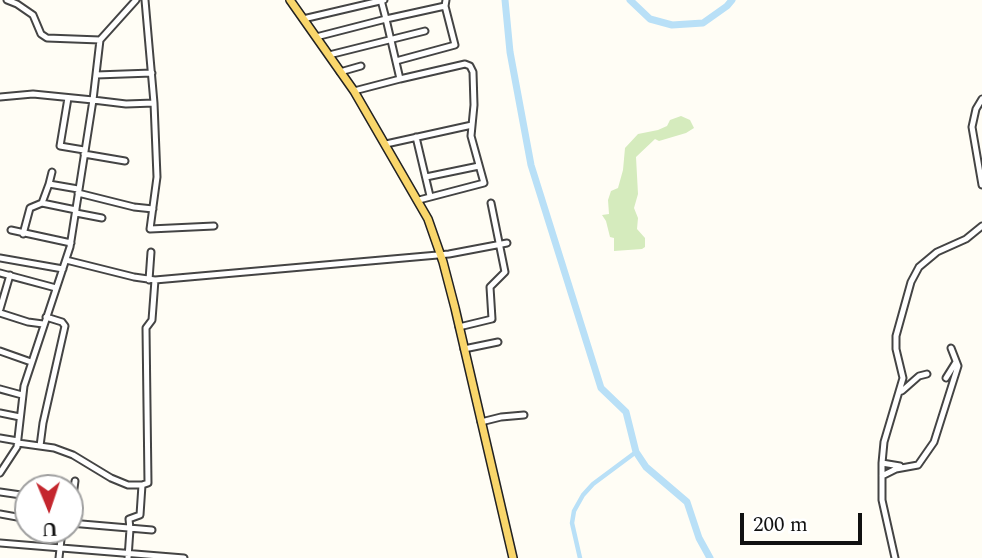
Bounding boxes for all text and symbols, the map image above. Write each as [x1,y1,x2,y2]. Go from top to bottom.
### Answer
north arrow [14,474,84,544]
scale bar [744,498,866,542]
text: 200 m [753,509,808,541]
text: U [41,514,58,543]

